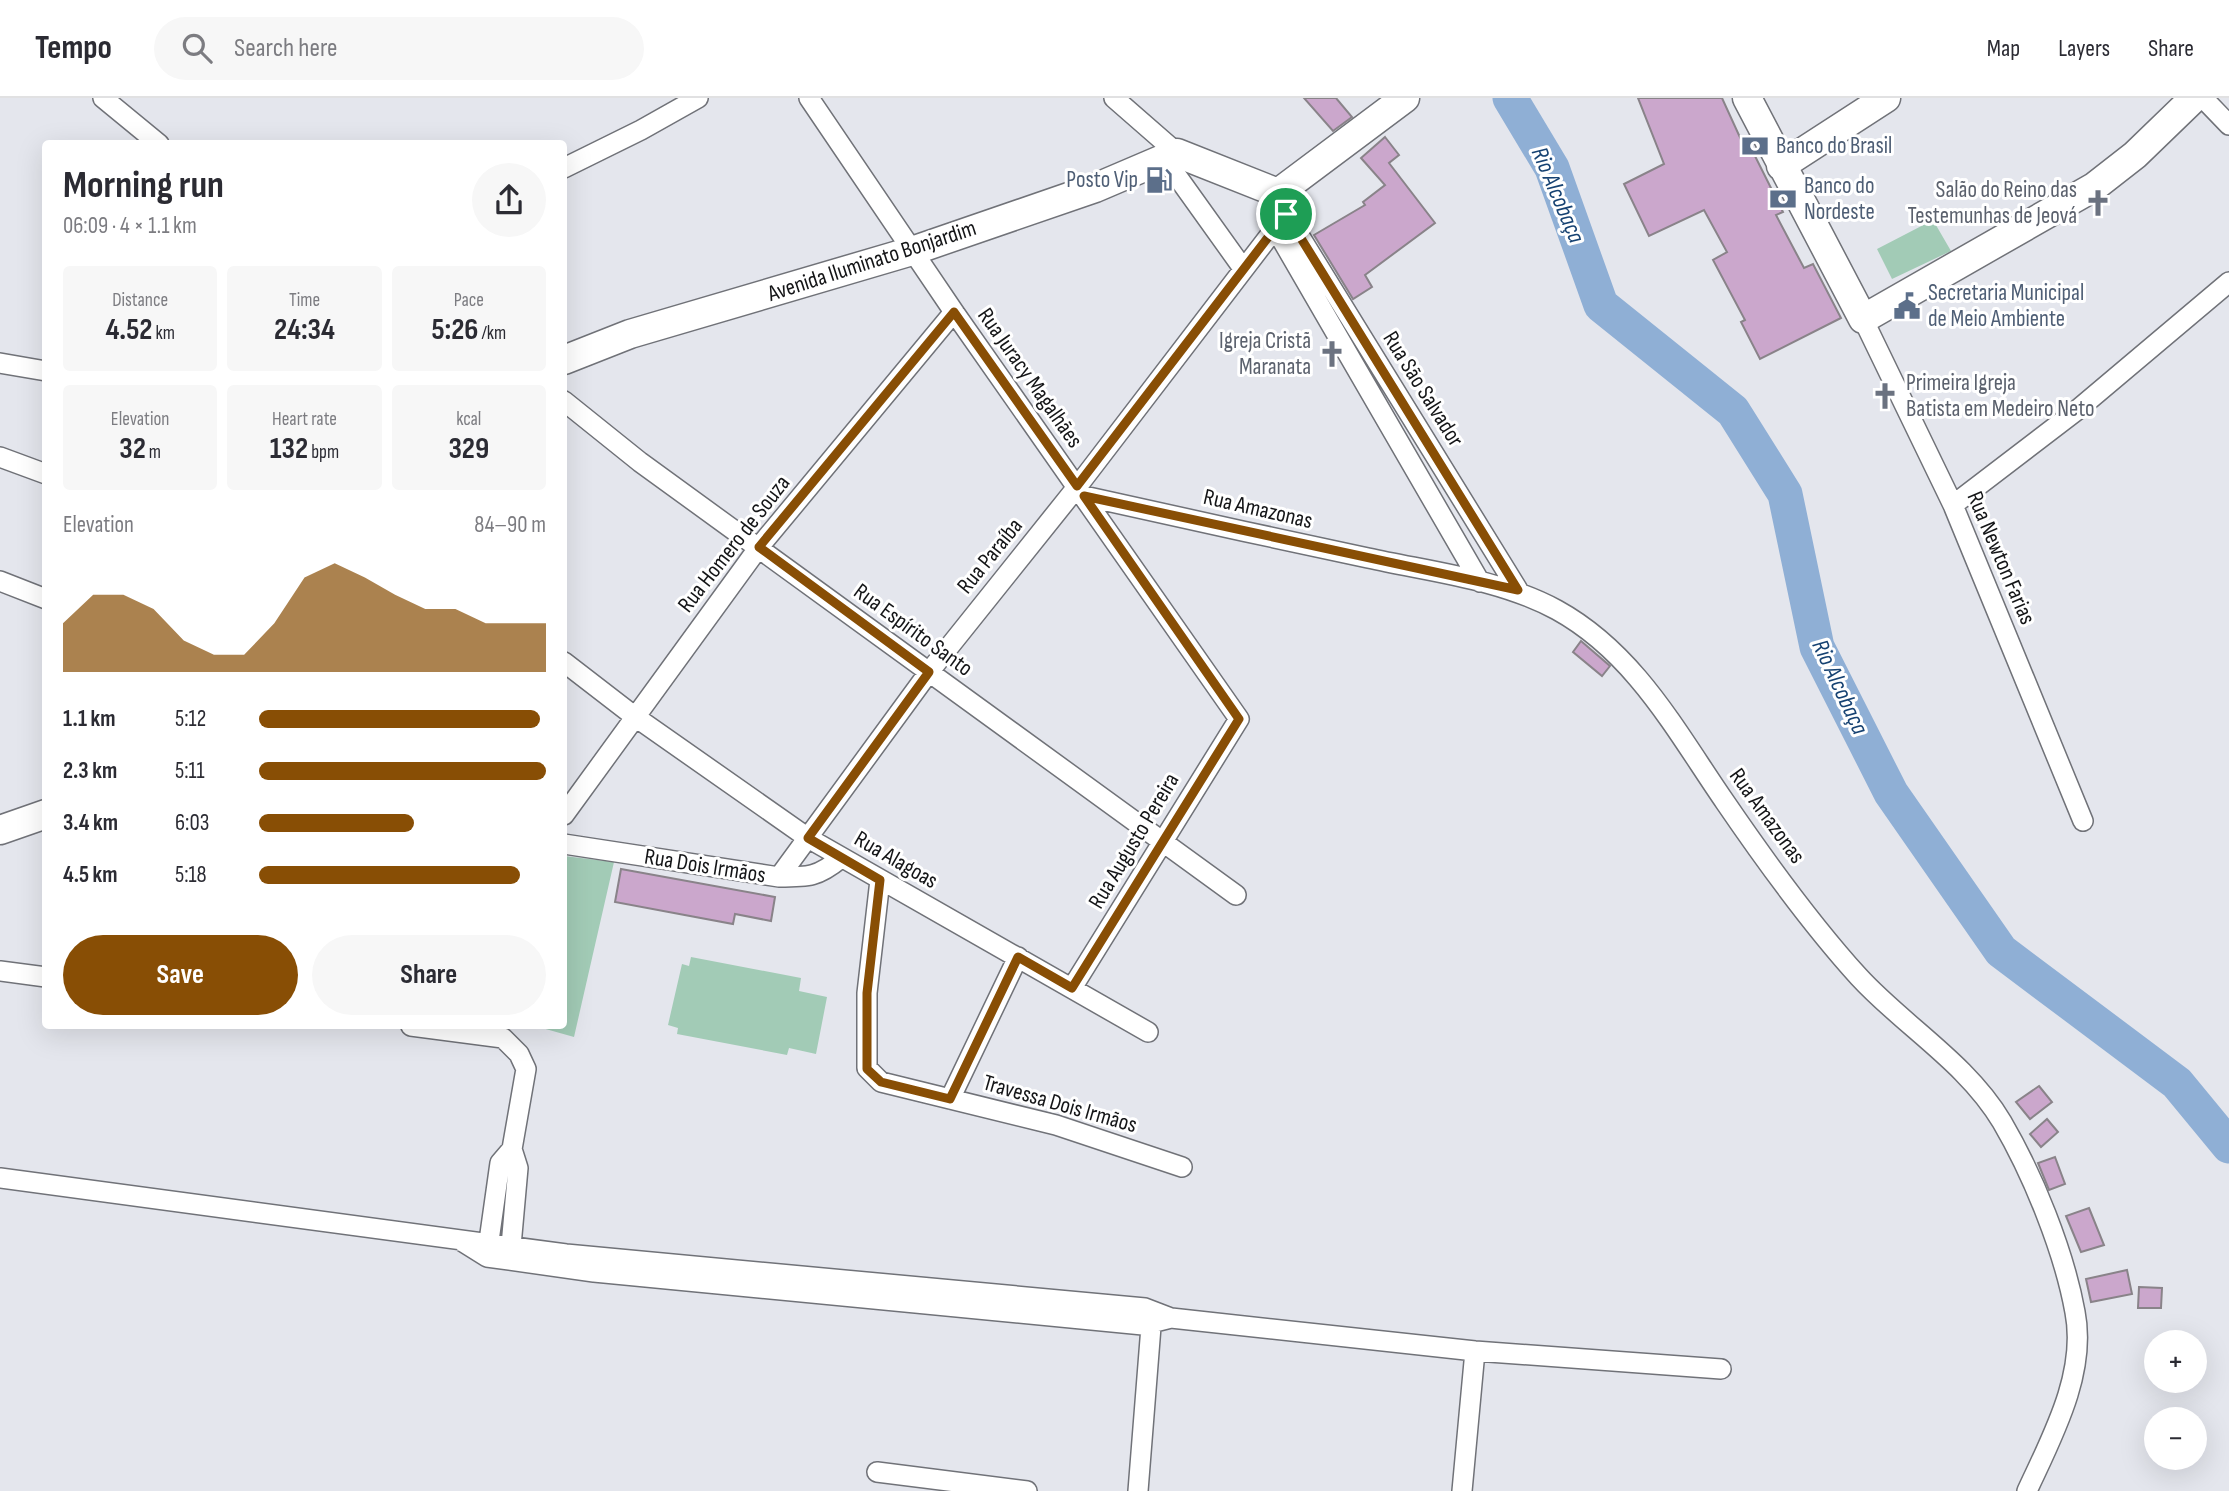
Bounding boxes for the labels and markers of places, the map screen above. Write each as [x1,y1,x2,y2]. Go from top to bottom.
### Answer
bank icon: Banco do Brasil [1740,131,1770,161]
place label: Banco do Brasil [1776,132,1892,160]
fuel station icon: Posto Vip [1144,165,1174,195]
place label: Posto Vip [1066,166,1138,194]
place label: Banco do Nordeste [1804,172,1875,226]
place label: Salão do Reino das Testemunhas de Jeová [1908,176,2077,230]
pin [1256,184,1316,244]
bank icon: Banco do Nordeste [1768,184,1798,214]
church icon: Salão do Reino das Testemunhas de Jeová [2083,188,2113,218]
place label: Secretaria Municipal de Meio Ambiente [1928,279,2084,333]
public building icon: Secretaria Municipal de Meio Ambiente [1892,291,1922,321]
place label: Igreja Cristã Maranata [1219,327,1311,381]
church icon: Igreja Cristã Maranata [1317,339,1347,369]
place label: Primeira Igreja Batista em Medeiro Neto [1906,369,2095,423]
church icon: Primeira Igreja Batista em Medeiro Neto [1870,381,1900,411]

